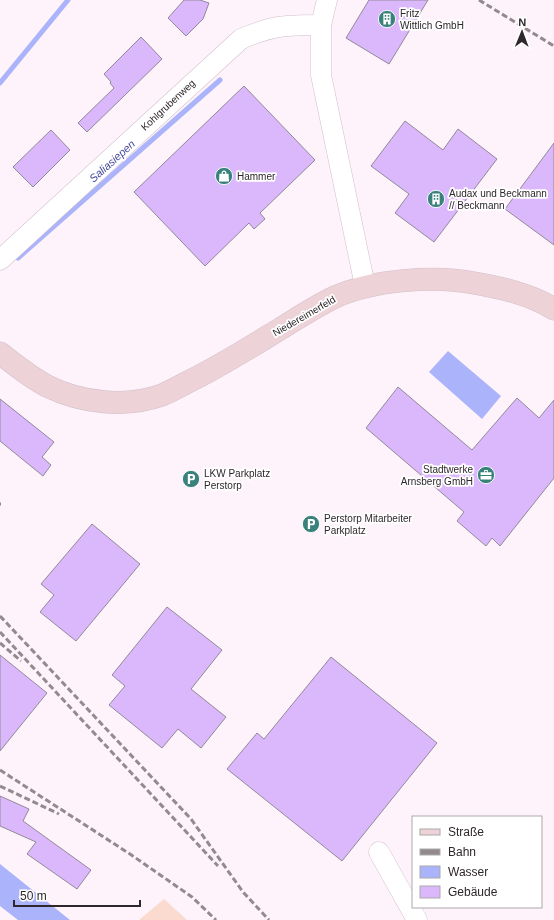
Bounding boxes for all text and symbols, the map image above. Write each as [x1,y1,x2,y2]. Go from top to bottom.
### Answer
place label: Fritz Wittlich GmbH [400,8,464,31]
building icon: Fritz Wittlich GmbH [377,9,397,29]
north arrow [502,12,542,52]
text: N [518,16,526,28]
street label: Kohlgrubenweg [139,77,197,133]
water label: Saliasiepen [87,138,137,184]
shop icon: Hammer [214,166,234,186]
place label: Hammer [237,171,276,182]
place label: Audax und Beckmann // Beckmann [449,188,547,211]
building icon: Audax und Beckmann // Beckmann [426,189,446,209]
street label: Niedereimerfeld [271,294,337,338]
place label: Stadtwerke Arnsberg GmbH [401,464,473,487]
office icon: Stadtwerke Arnsberg GmbH [476,465,496,485]
place label: LKW Parkplatz Perstorp [204,468,270,491]
parking icon: LKW Parkplatz Perstorp [181,469,201,489]
place label: Perstorp Mitarbeiter Parkplatz [324,513,412,536]
parking icon: Perstorp Mitarbeiter Parkplatz [301,514,321,534]
legend [412,816,542,908]
text: Straße [448,825,484,839]
text: Bahn [448,845,476,859]
text: Wasser [448,865,488,879]
scale bar [14,882,140,908]
text: Gebäude [448,885,498,899]
text: 50 m [20,889,47,903]

